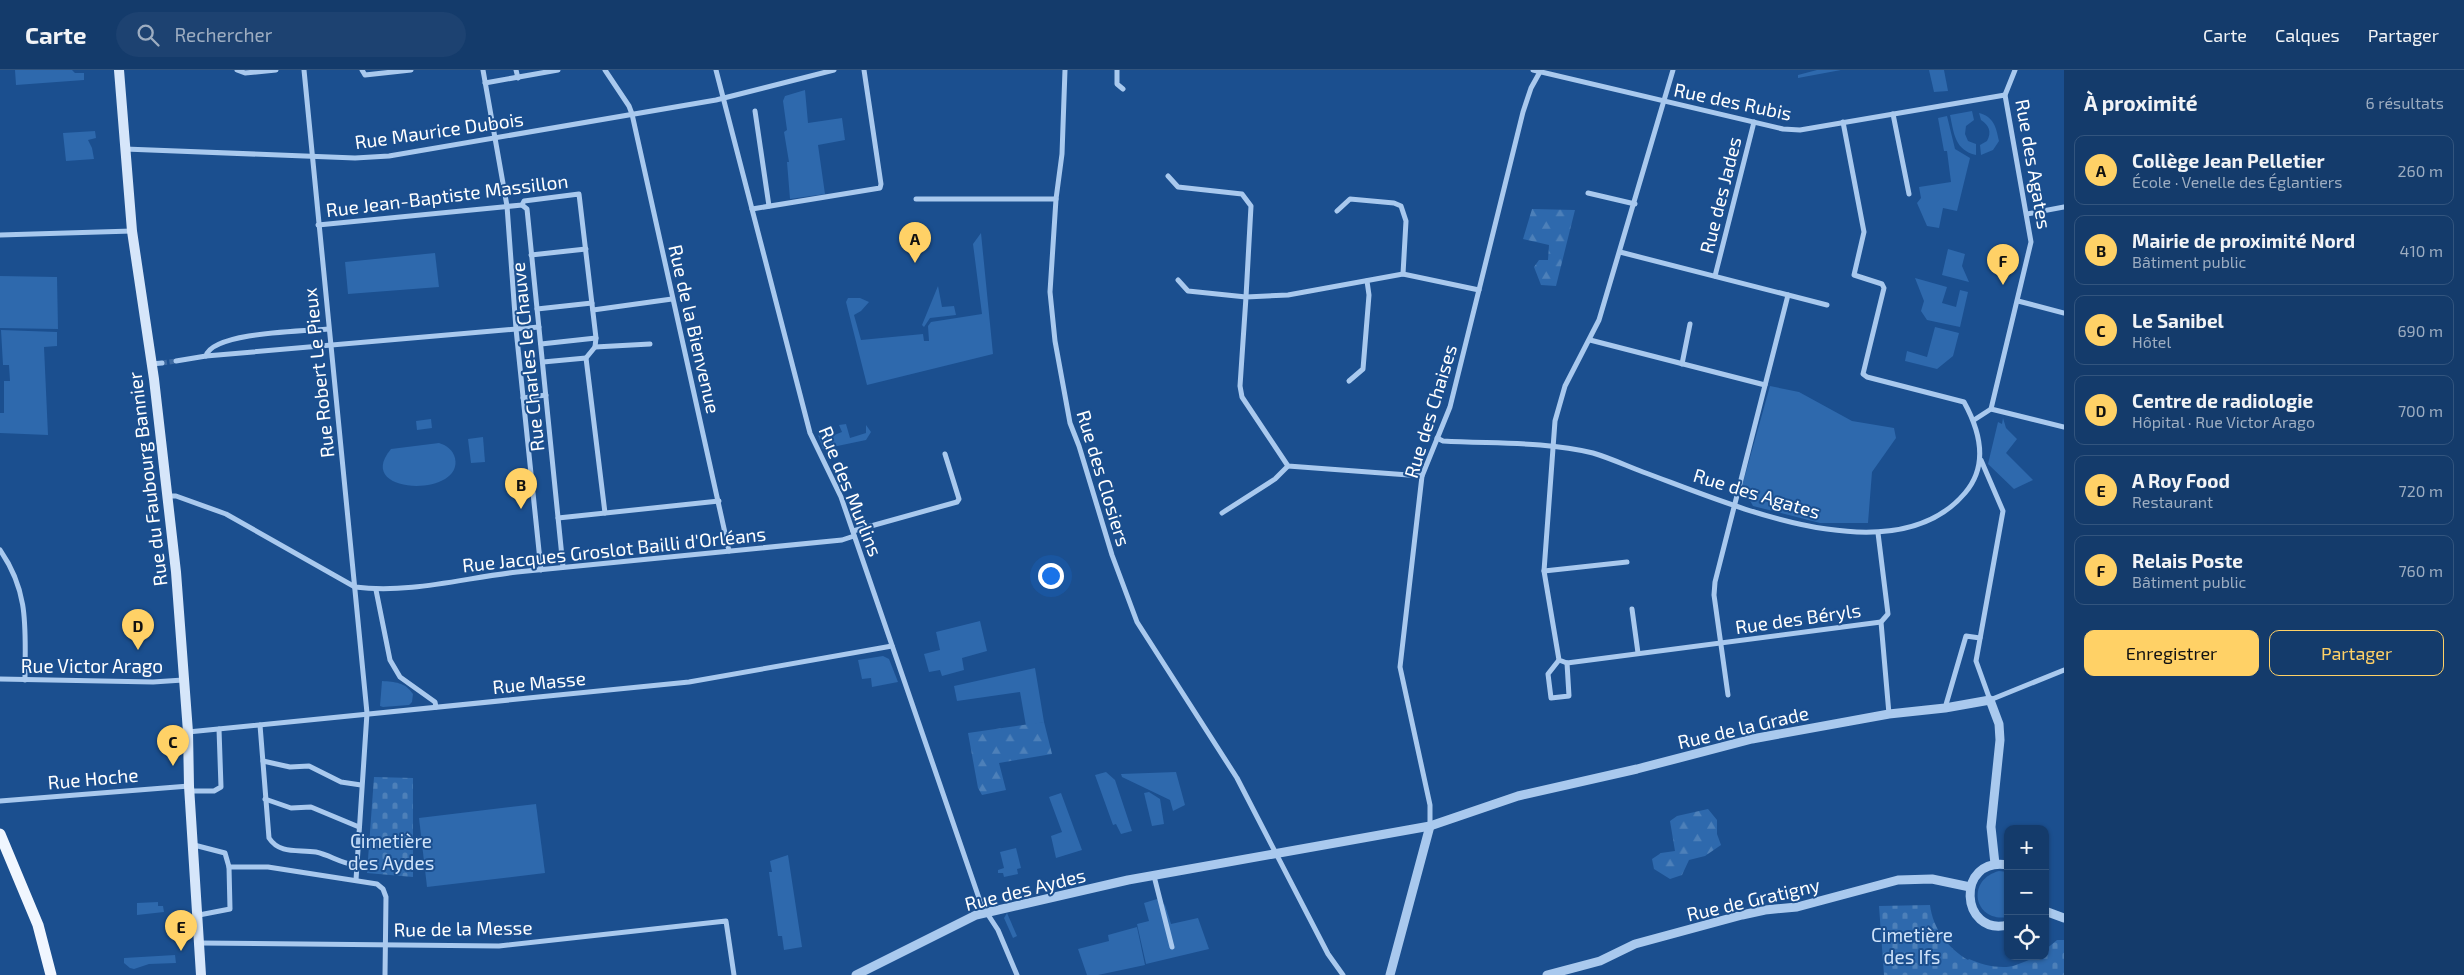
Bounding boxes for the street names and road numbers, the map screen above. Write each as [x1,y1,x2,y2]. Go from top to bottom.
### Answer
street label: Rue des Rubis [1672,77,1794,125]
street label: Rue des Agates [2011,97,2057,231]
street label: Rue Maurice Dubois [353,107,525,153]
street label: Rue des Jades [1694,134,1746,256]
street label: Rue Jean-Baptiste Massillon [324,169,570,221]
street label: Rue de la Bienvenue [664,242,726,416]
street label: Rue Charles le Chauve [506,261,548,453]
street label: Rue Robert Le Pieux [298,287,338,459]
street label: Rue des Chaises [1399,341,1461,481]
street label: Rue du Faubourg Bannier [122,370,172,587]
street label: Rue des Closiers [1072,407,1136,549]
street label: Rue des Murlins [814,423,888,559]
street label: Rue des Agates [1691,463,1823,523]
street label: Rue Jacques Groslot Bailli d'Orléans [461,522,767,576]
street label: Rue des Béryls [1734,598,1862,638]
street label: Rue Victor Arago [21,654,163,677]
street label: Rue Masse [491,666,587,698]
street label: Rue de la Grade [1675,701,1811,753]
street label: Rue Hoche [47,763,139,793]
street label: Rue des Aydes [962,863,1088,915]
street label: Rue de Gratigny [1684,873,1822,925]
street label: Rue de la Messe [393,915,533,941]

